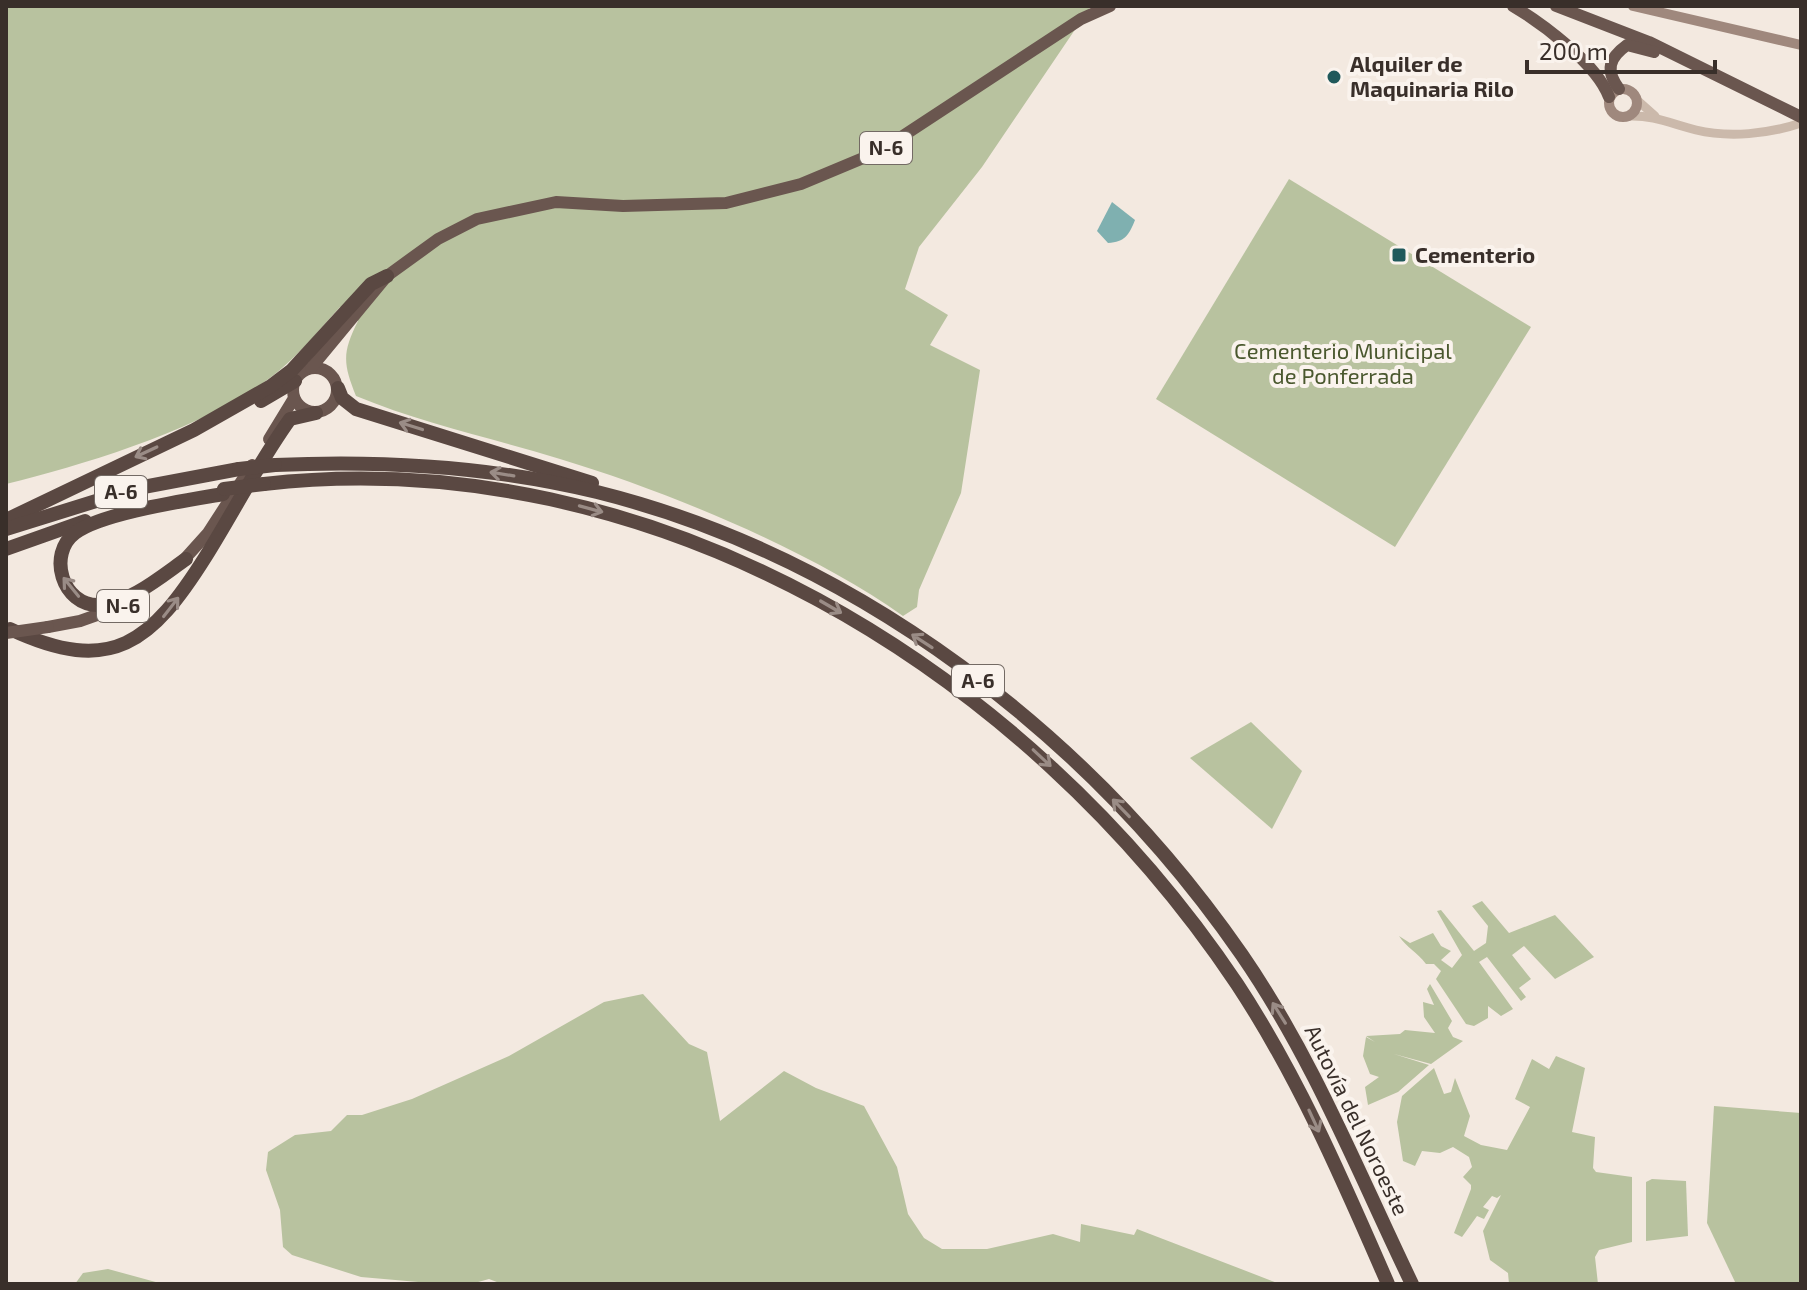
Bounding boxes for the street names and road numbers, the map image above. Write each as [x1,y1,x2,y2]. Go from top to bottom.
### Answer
road number: N-6 [860,132,912,164]
road number: A-6 [95,476,147,508]
road number: N-6 [97,590,149,622]
road number: A-6 [952,665,1004,697]
street label: Autovía del Noroeste [1300,1020,1415,1219]

